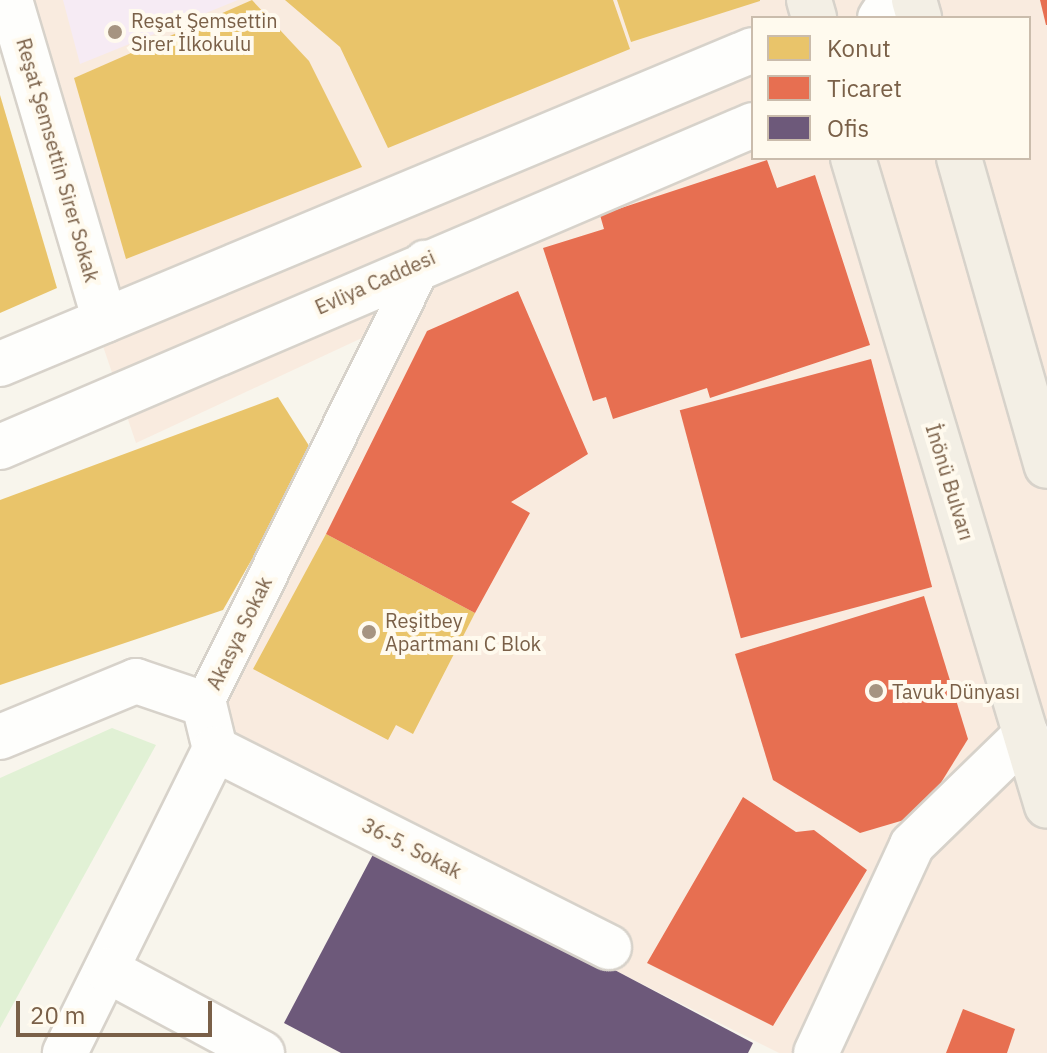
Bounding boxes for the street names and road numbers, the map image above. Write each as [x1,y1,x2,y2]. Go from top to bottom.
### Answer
street label: Reşat Şemsettin Sirer Sokak [12,35,104,285]
street label: Evliya Caddesi [311,245,439,319]
street label: İnönü Bulvarı [921,421,979,543]
street label: Akasya Sokak [201,573,277,693]
street label: 36-5. Sokak [358,813,466,883]

